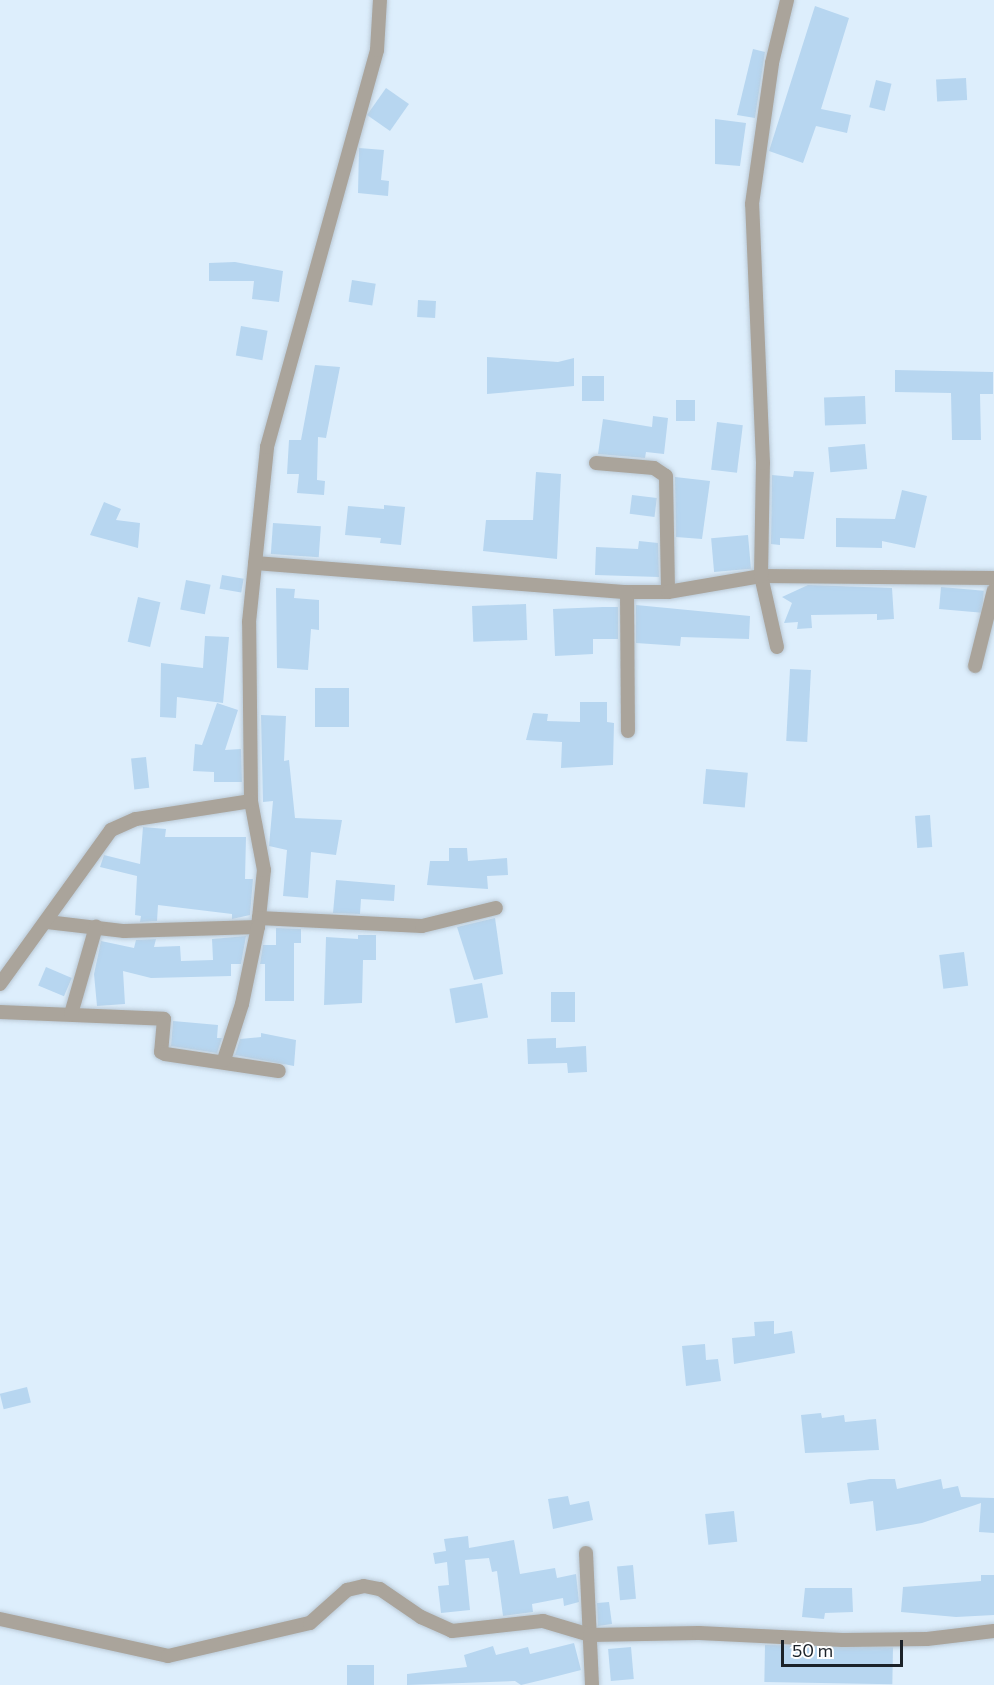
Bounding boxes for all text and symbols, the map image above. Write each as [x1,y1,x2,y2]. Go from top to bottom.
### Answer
scale bar [784,1628,906,1666]
text: 50 m [792,1639,833,1661]

